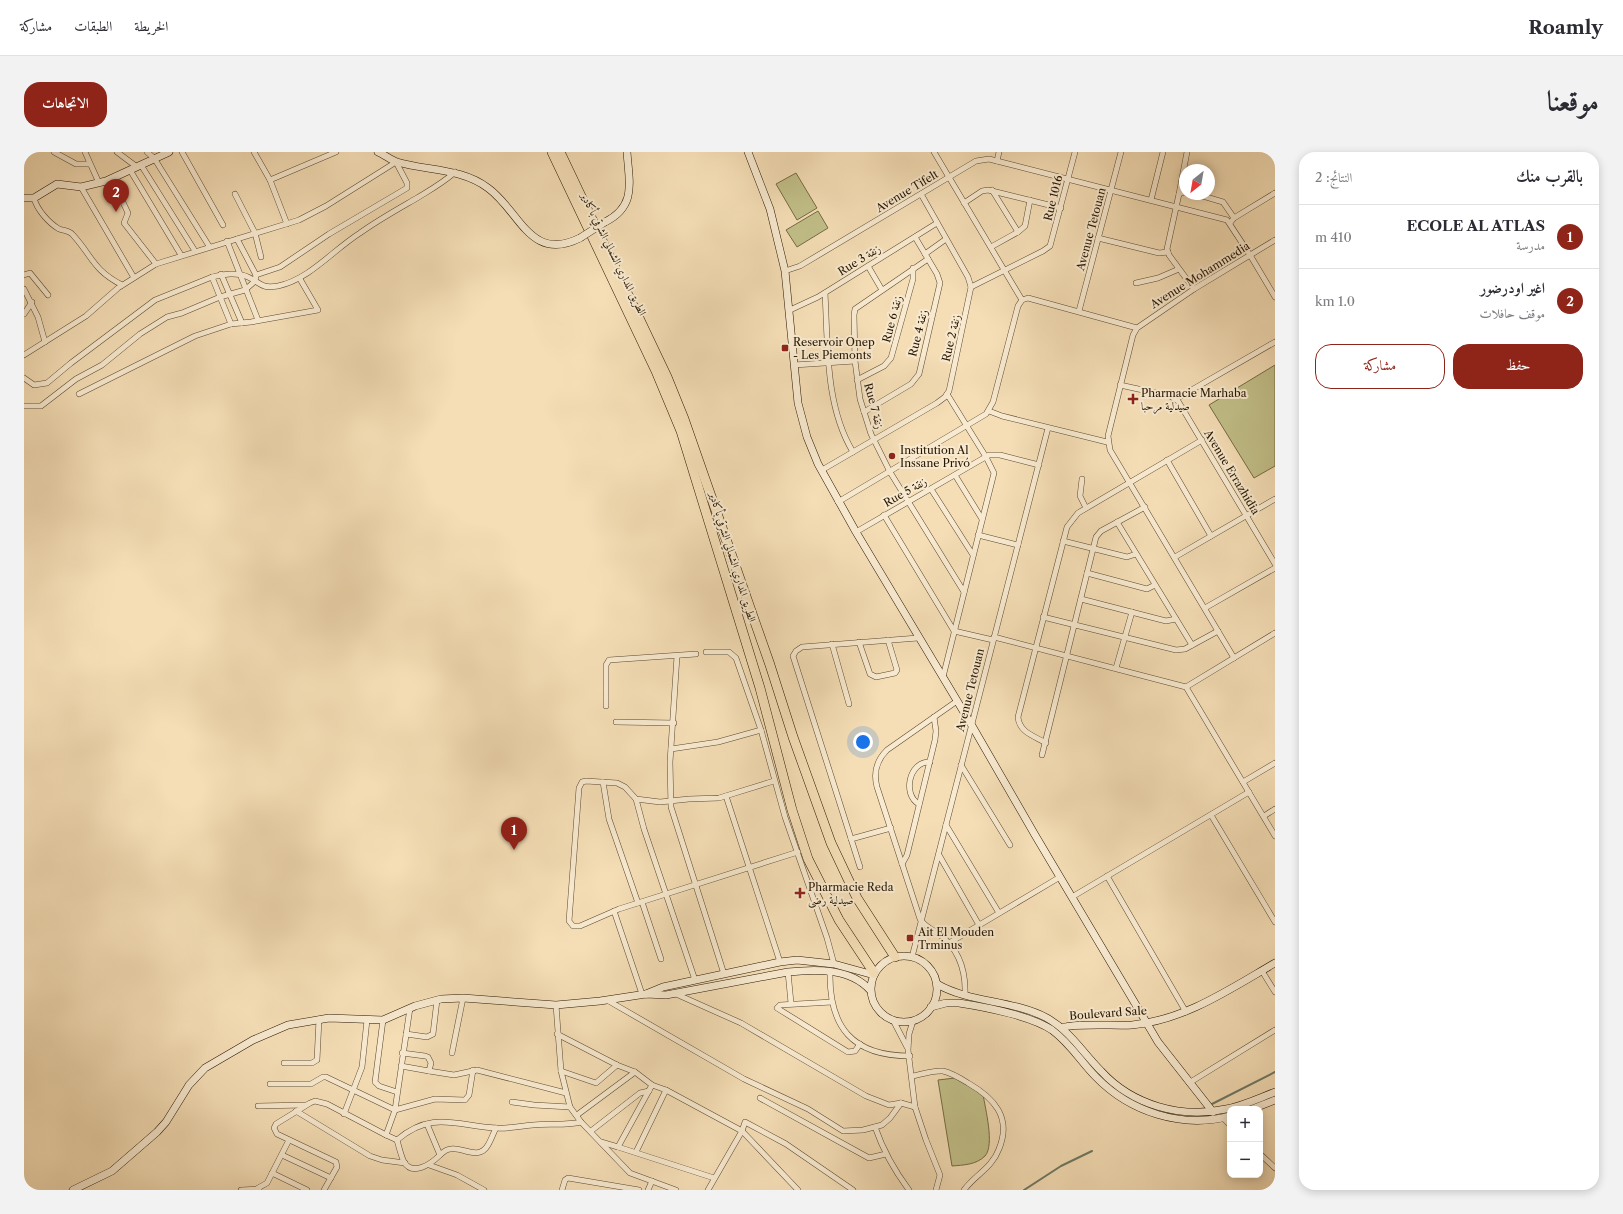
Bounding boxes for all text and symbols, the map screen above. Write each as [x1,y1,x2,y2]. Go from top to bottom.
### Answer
text: Roamly [1528,16,1603,39]
text: مشاركة [20,17,52,35]
text: الطبقات [74,17,112,35]
text: الخريطة [134,17,168,35]
button: الاتجاهات [24,82,107,127]
text: موقعنا [1547,84,1599,118]
north arrow [1179,164,1215,200]
text: بالقرب منك [1516,166,1583,186]
street label: Avenue Tifelt [872,167,941,216]
text: النتائج: 2 [1315,169,1352,185]
street label: Rue 1016 [1041,173,1066,222]
pin: 2 [103,179,129,212]
street label: Avenue Tetouan [1073,186,1109,273]
street label: الطريق المداري الشمالي الشرقي بأكادير [576,189,651,319]
text: ECOLE AL ATLAS [1406,216,1545,235]
text: 410 m [1315,229,1352,245]
text: 1 [1567,229,1573,245]
text: مدرسة [1516,237,1545,253]
street label: Avenue Mohammedia [1147,239,1253,312]
street label: Rue 3 زنقة [835,241,883,279]
text: اغير اودرضور [1480,278,1545,297]
text: 1.0 km [1315,293,1355,309]
text: 2 [1566,293,1574,309]
street label: Rue 6 زنقة [879,294,905,344]
text: موقف حافلات [1479,305,1545,321]
street label: Rue 4 زنقة [905,308,931,358]
street label: Rue 2 زنقة [939,313,963,363]
place label: Reservoir Onep - Les Piemonts [793,335,875,362]
marker: Reservoir Onep - Les Piemonts [780,343,790,353]
button: مشاركة [1315,344,1445,389]
button: حفظ [1453,344,1583,389]
street label: Rue 7 زنقة [861,381,887,431]
place label: Pharmacie Marhaba صيدلية مرحبا [1141,386,1247,414]
marker: Pharmacie Marhaba صيدلية مرحبا [1128,394,1138,404]
street label: Avenue Errazhidia [1201,426,1263,517]
place label: Institution Al Inssane Privó [900,443,970,470]
marker: Institution Al Inssane Privó [887,451,897,461]
street label: Rue 5 زنقة [881,474,929,510]
street label: الطريق المداري الشمالي الشرقي بأكادير [704,489,760,624]
street label: Avenue Tetouan [953,647,987,734]
your location [853,732,873,752]
pin: 1 [501,817,527,850]
place label: Pharmacie Reda صيدلية رضى [808,880,894,908]
marker: Pharmacie Reda صيدلية رضى [795,888,805,898]
place label: Ait El Mouden Trminus [917,925,994,952]
marker: Ait El Mouden Trminus [905,933,915,943]
street label: Boulevard Sale [1069,1003,1147,1023]
map controls [1227,1106,1263,1178]
button: + [1227,1106,1263,1142]
button: − [1227,1142,1263,1178]

